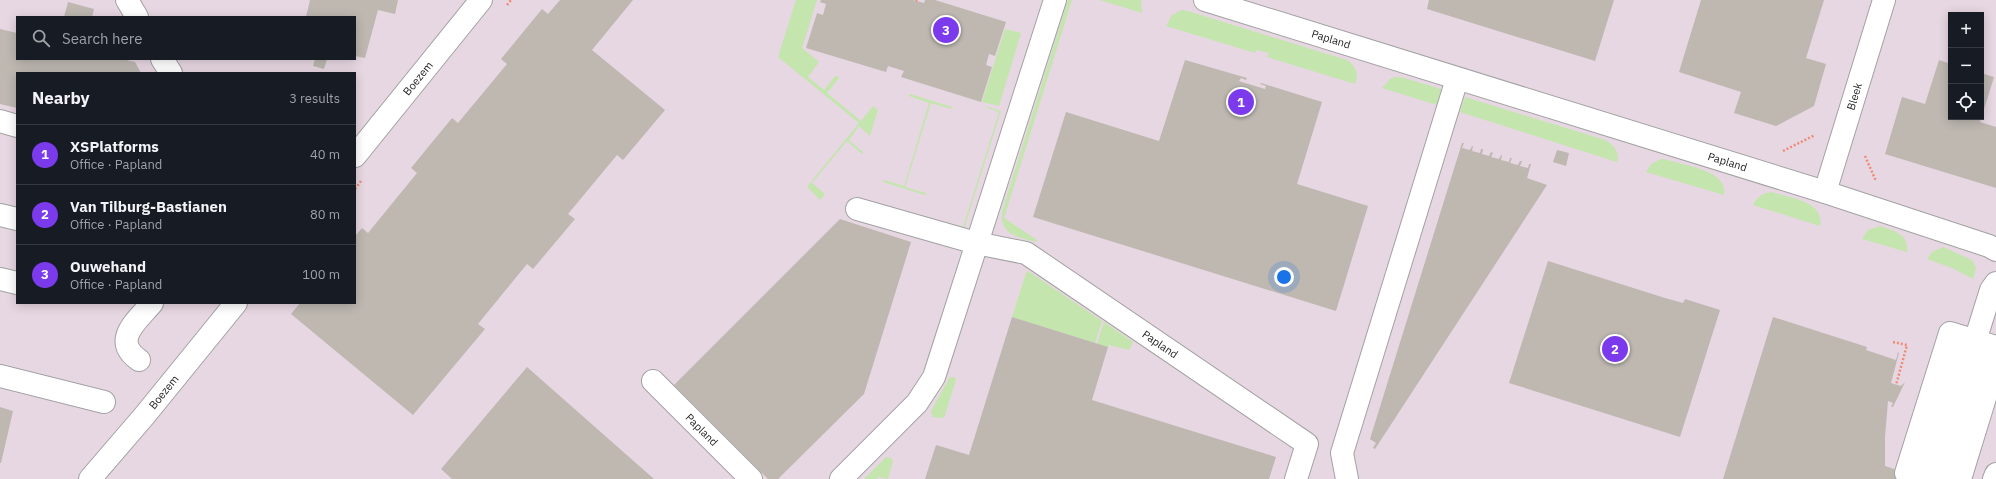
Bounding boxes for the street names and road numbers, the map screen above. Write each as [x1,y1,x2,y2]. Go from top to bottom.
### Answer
street label: Papland [1310,26,1352,52]
street label: Boezem [400,58,436,98]
street label: Bleek [1844,81,1865,112]
street label: Papland [1706,149,1749,174]
street label: Papland [1140,327,1181,361]
street label: Boezem [146,372,182,412]
street label: Papland [683,411,721,449]

